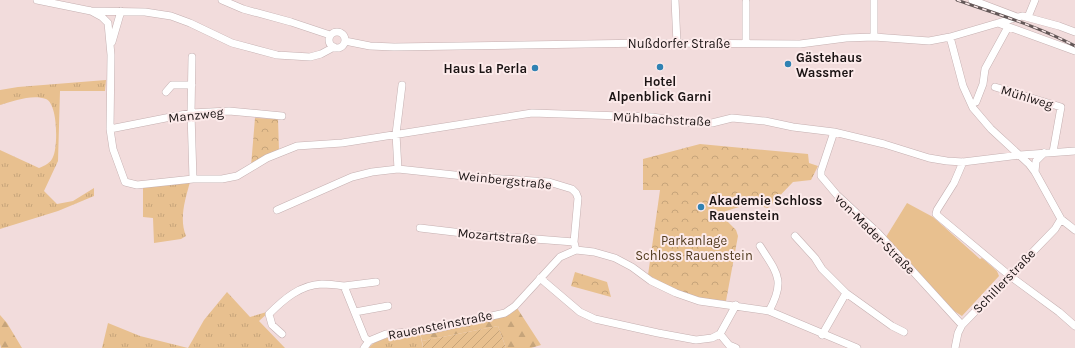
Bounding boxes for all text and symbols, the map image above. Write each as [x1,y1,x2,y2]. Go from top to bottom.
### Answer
street label: Nußdorfer Straße [628,36,731,51]
place label: Gästehaus Wassmer [796,50,862,80]
marker: Gästehaus Wassmer [783,59,793,69]
place label: Haus La Perla [444,61,527,76]
marker: Hotel Alpenblick Garni [655,62,665,72]
marker: Haus La Perla [530,63,540,73]
place label: Hotel Alpenblick Garni [609,74,711,104]
street label: Mühlweg [999,82,1056,112]
street label: Manzweg [168,105,225,125]
street label: Mühlbachstraße [613,109,712,129]
street label: Weinbergstraße [457,168,553,192]
street label: von-Mader-Straße [832,191,918,277]
place label: Akademie Schloss Rauenstein [709,193,823,223]
marker: Akademie Schloss Rauenstein [696,202,706,212]
street label: Mozartstraße [457,225,537,247]
park label: Parkanlage Schloss Rauenstein [635,233,753,263]
street label: Schillerstraße [970,246,1039,316]
street label: Rauensteinstraße [387,307,494,342]

